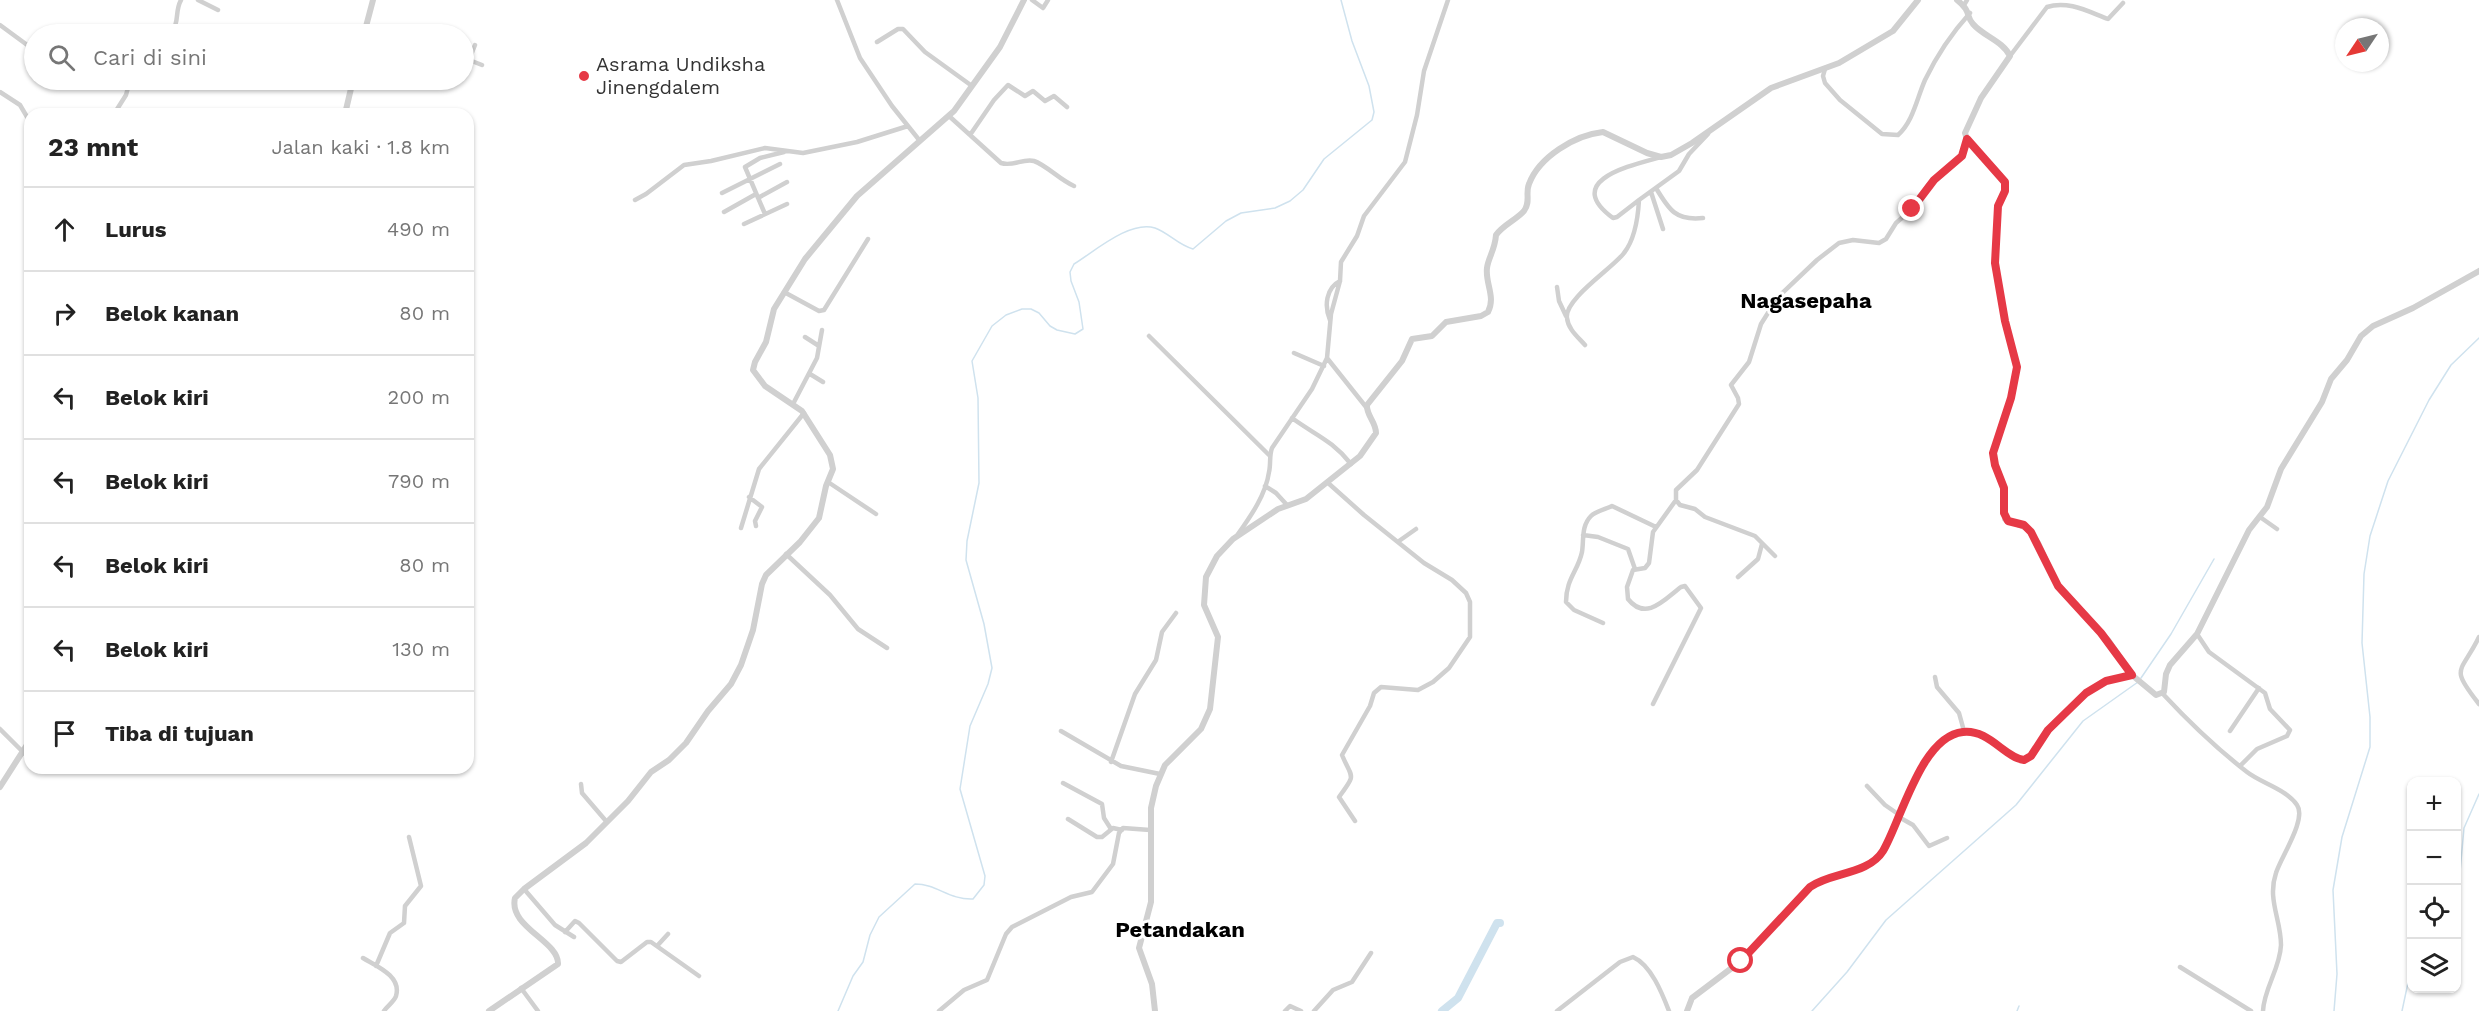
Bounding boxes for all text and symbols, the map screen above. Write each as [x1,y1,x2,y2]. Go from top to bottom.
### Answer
north arrow [2335,18,2389,72]
search box [24,24,474,90]
icon: search [45,41,78,74]
text: Cari di sini [93,45,207,70]
place label: Asrama Undiksha Jinengdalem [596,52,765,99]
marker: Asrama Undiksha Jinengdalem [577,69,591,83]
text: 23 mnt [48,132,138,162]
text: Jalan kaki · 1.8 km [272,135,450,159]
route end [1898,195,1924,221]
icon: ahead [48,213,81,246]
text: Lurus [105,217,167,242]
text: 490 m [387,217,450,241]
district label: Nagasepaha [1740,288,1872,313]
icon: right [48,297,81,330]
text: Belok kanan [105,301,239,326]
text: 80 m [399,301,450,325]
icon: left [48,381,81,414]
text: Belok kiri [105,385,209,410]
text: 200 m [388,385,450,409]
icon: left [48,465,81,498]
text: Belok kiri [105,469,209,494]
text: 790 m [388,469,450,493]
icon: left [48,549,81,582]
text: Belok kiri [105,553,209,578]
text: 80 m [399,553,450,577]
icon: left [48,633,81,666]
text: Belok kiri [105,637,209,662]
text: 130 m [392,637,450,661]
icon: arrive [48,717,81,750]
text: Tiba di tujuan [105,721,254,746]
map controls [2407,777,2461,993]
button: + [2407,777,2461,831]
button: − [2407,831,2461,885]
button: locate [2407,885,2461,939]
district label: Petandakan [1115,917,1245,942]
button: layers [2407,939,2461,993]
route start [1727,947,1753,973]

